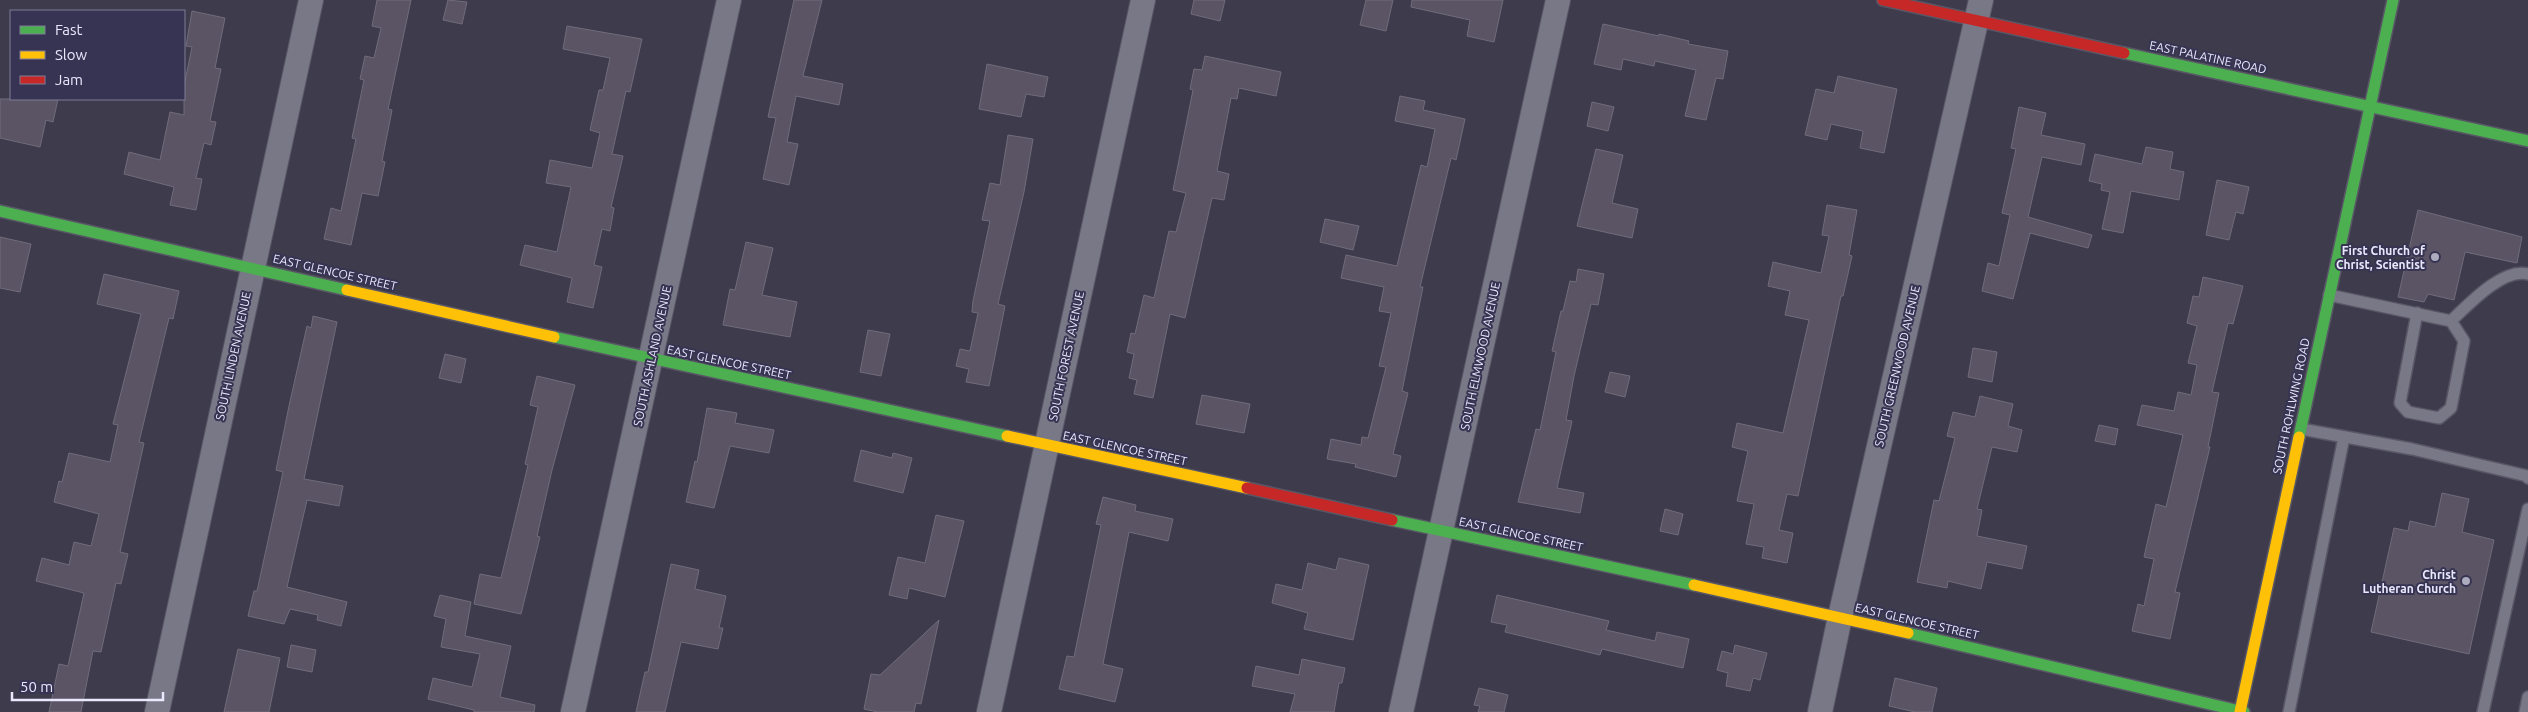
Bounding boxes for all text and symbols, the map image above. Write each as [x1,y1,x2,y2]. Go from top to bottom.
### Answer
legend [10,10,185,100]
text: Fast [55,21,83,38]
street label: EAST PALATINE ROAD [2148,38,2268,76]
text: Slow [55,46,88,63]
text: Jam [55,71,83,88]
place label: First Church of Christ, Scientist [2336,244,2426,271]
street label: EAST GLENCOE STREET [272,251,398,293]
marker: First Church of Christ, Scientist [2429,251,2441,263]
street label: SOUTH ELMWOOD AVENUE [1458,281,1502,431]
street label: SOUTH ASHLAND AVENUE [631,284,673,427]
street label: SOUTH GREENWOOD AVENUE [1872,284,1922,448]
street label: SOUTH LINDEN AVENUE [213,290,253,421]
street label: SOUTH FOREST AVENUE [1046,290,1086,422]
street label: SOUTH ROHLWING ROAD [2270,337,2312,475]
street label: EAST GLENCOE STREET [666,342,793,382]
street label: EAST GLENCOE STREET [1062,428,1189,468]
street label: EAST GLENCOE STREET [1458,514,1585,554]
place label: Christ Lutheran Church [2363,568,2456,595]
marker: Christ Lutheran Church [2460,575,2472,587]
street label: EAST GLENCOE STREET [1854,600,1980,642]
scale bar [12,670,164,702]
text: 50 m [20,678,53,695]

